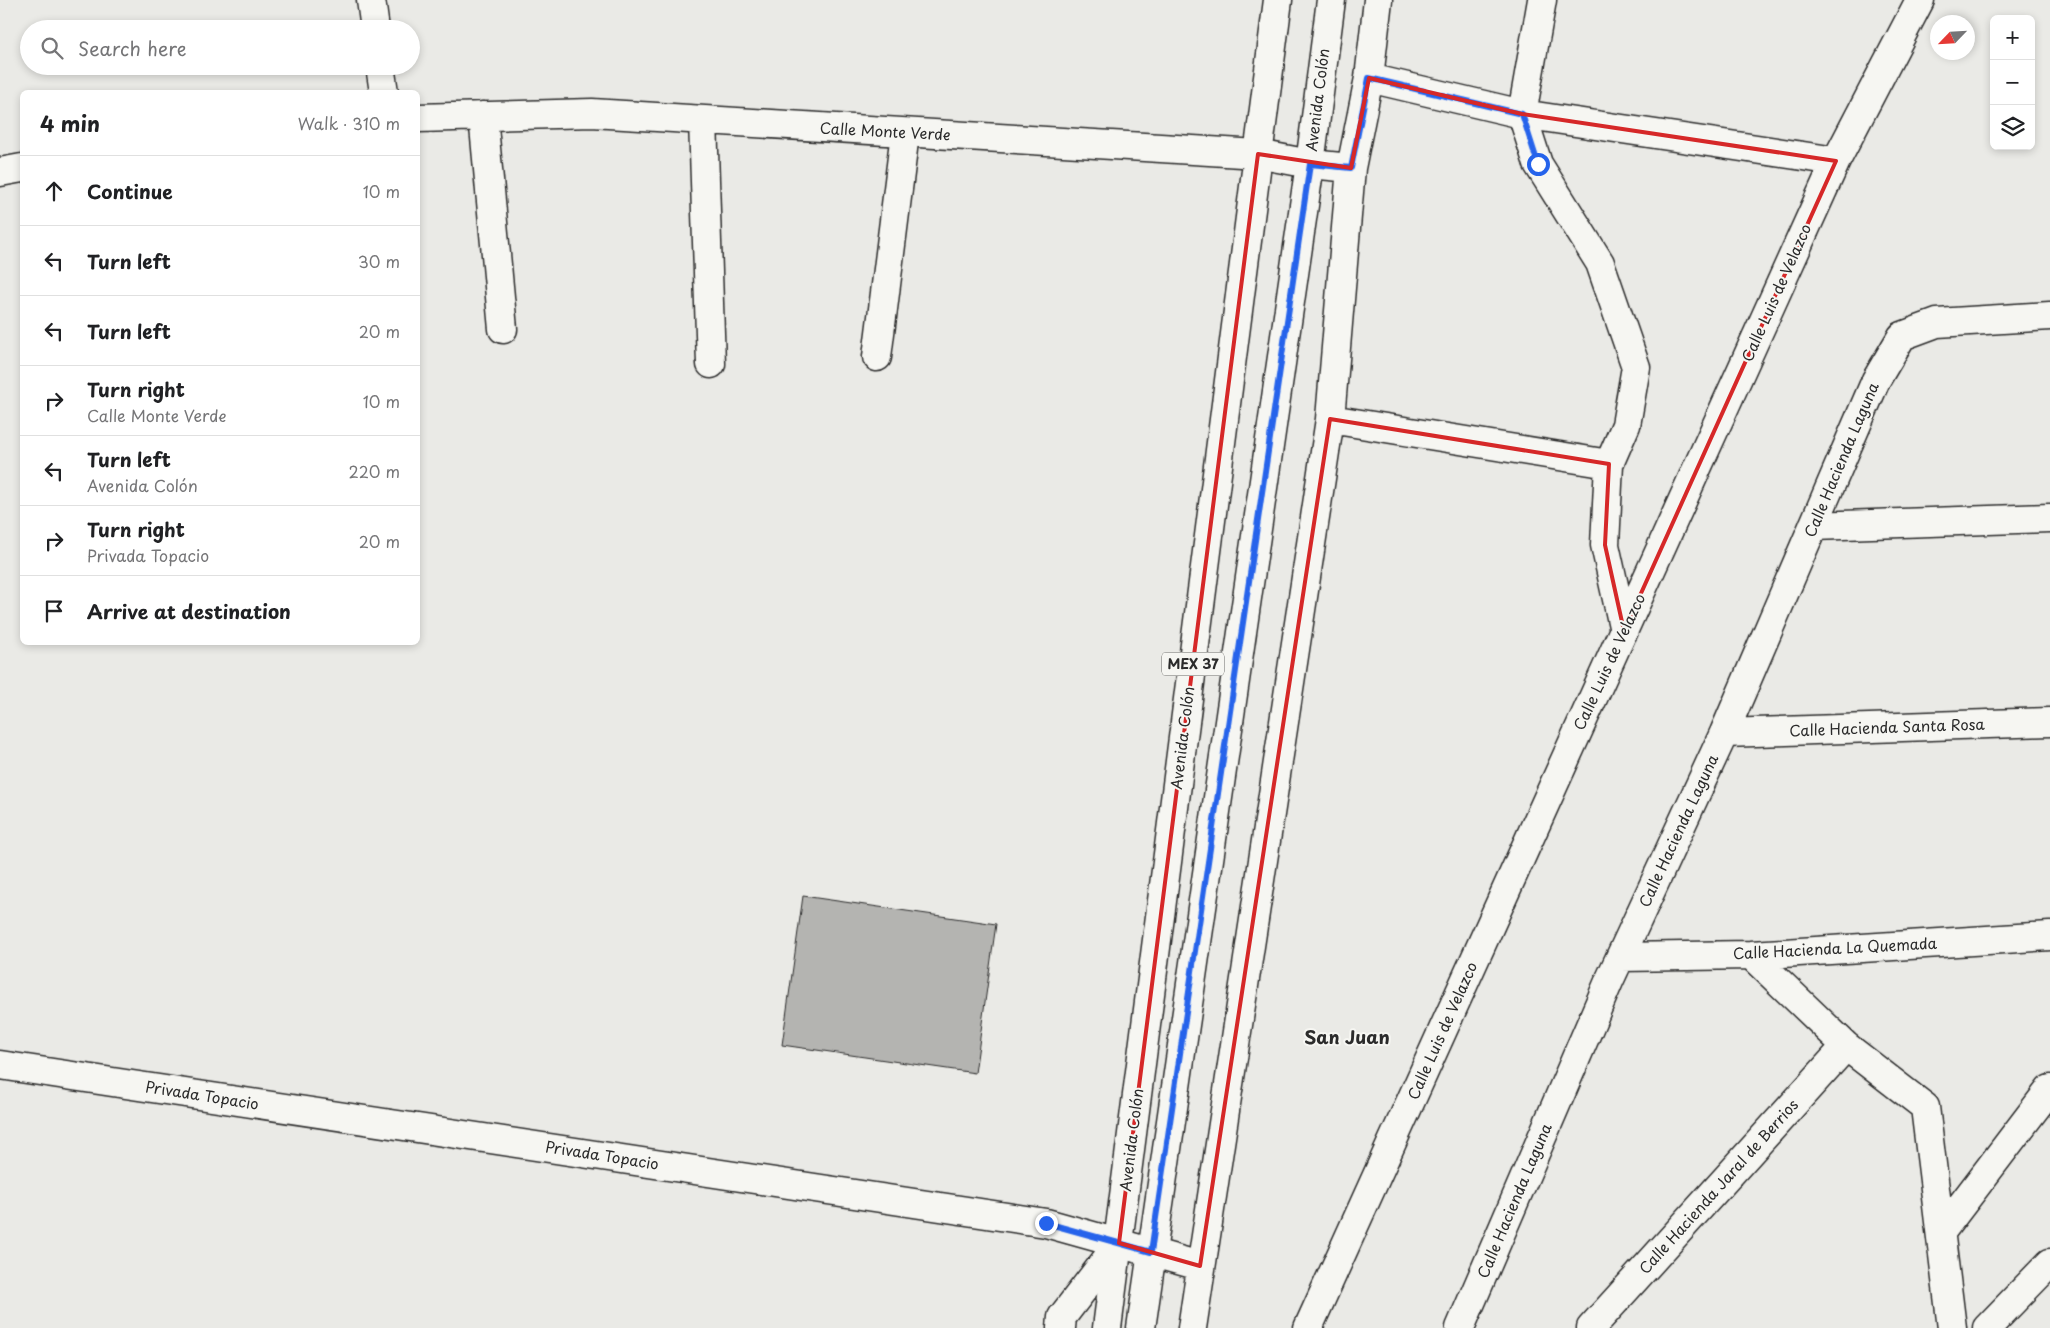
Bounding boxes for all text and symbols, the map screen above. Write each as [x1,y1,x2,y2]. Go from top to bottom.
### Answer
north arrow [1930,15,1975,60]
map controls [1990,15,2035,150]
button: + [1990,15,2035,60]
search box [20,20,420,75]
icon: search [38,34,66,62]
text: Search here [78,34,187,62]
street label: Avenida Colón [1299,47,1334,153]
button: − [1990,60,2035,105]
button: layers [1990,105,2035,150]
text: 4 min [40,107,100,139]
text: Walk · 310 m [298,111,400,135]
street label: Calle Monte Verde [819,116,951,145]
route start [1527,153,1550,176]
icon: ahead [40,177,68,205]
text: Continue [87,177,173,205]
text: 10 m [363,179,400,203]
street label: Calle Luis de Velazco [1735,220,1816,365]
icon: left [40,247,68,275]
text: Turn left [87,247,171,275]
text: 30 m [358,249,400,273]
icon: left [40,317,68,345]
text: Turn left [87,317,171,345]
text: 20 m [359,319,400,343]
text: Turn right [87,375,185,403]
street label: Calle Hacienda Laguna [1798,378,1884,540]
icon: right [40,387,68,415]
text: 10 m [363,389,400,413]
text: Calle Monte Verde [87,403,226,427]
text: Turn left [87,445,171,473]
icon: left [40,457,68,485]
text: 220 m [349,459,400,483]
text: Avenida Colón [87,473,198,497]
text: Turn right [87,515,185,543]
icon: right [40,527,68,555]
text: 20 m [359,529,400,553]
text: Privada Topacio [87,543,209,567]
street label: Calle Luis de Velazco [1567,589,1650,734]
icon: arrive [40,597,68,625]
text: Arrive at destination [87,597,291,625]
road number: MEX 37 [1162,652,1224,676]
street label: Avenida Colón [1164,685,1199,791]
street label: Calle Hacienda Santa Rosa [1789,712,1986,741]
street label: Calle Hacienda Laguna [1632,750,1723,911]
street label: Calle Hacienda La Quemada [1732,931,1938,964]
street label: Calle Luis de Velazco [1401,958,1482,1103]
district label: San Juan [1304,1023,1390,1050]
street label: Privada Topacio [144,1074,261,1115]
street label: Avenida Colón [1113,1087,1148,1193]
street label: Calle Hacienda Jaral de Berrios [1633,1093,1803,1279]
street label: Calle Hacienda Laguna [1471,1119,1557,1281]
street label: Privada Topacio [544,1134,661,1175]
route end [1035,1212,1058,1235]

